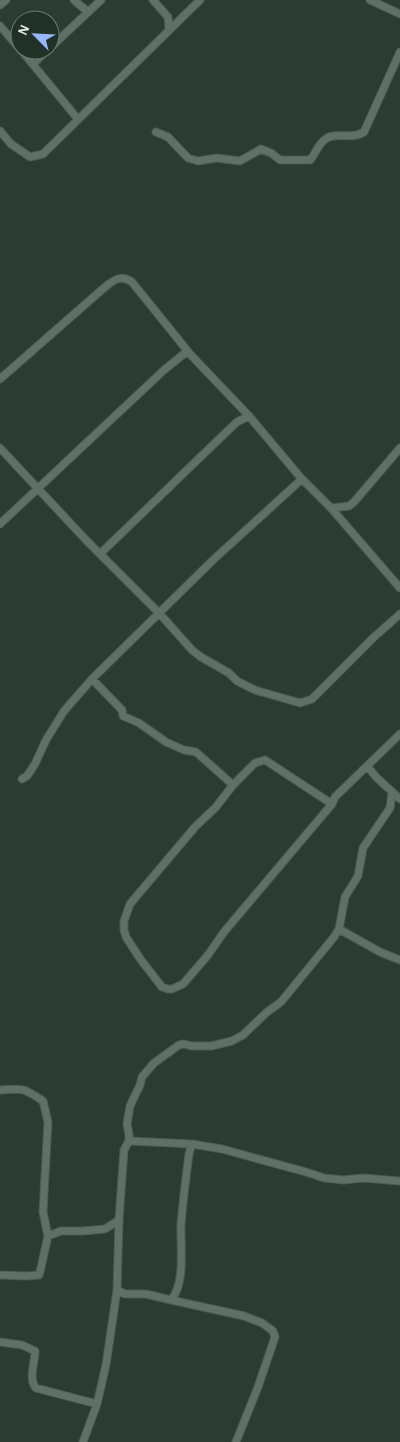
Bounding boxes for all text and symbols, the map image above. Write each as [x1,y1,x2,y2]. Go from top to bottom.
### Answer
north arrow [10,10,60,60]
text: N [16,23,32,37]

